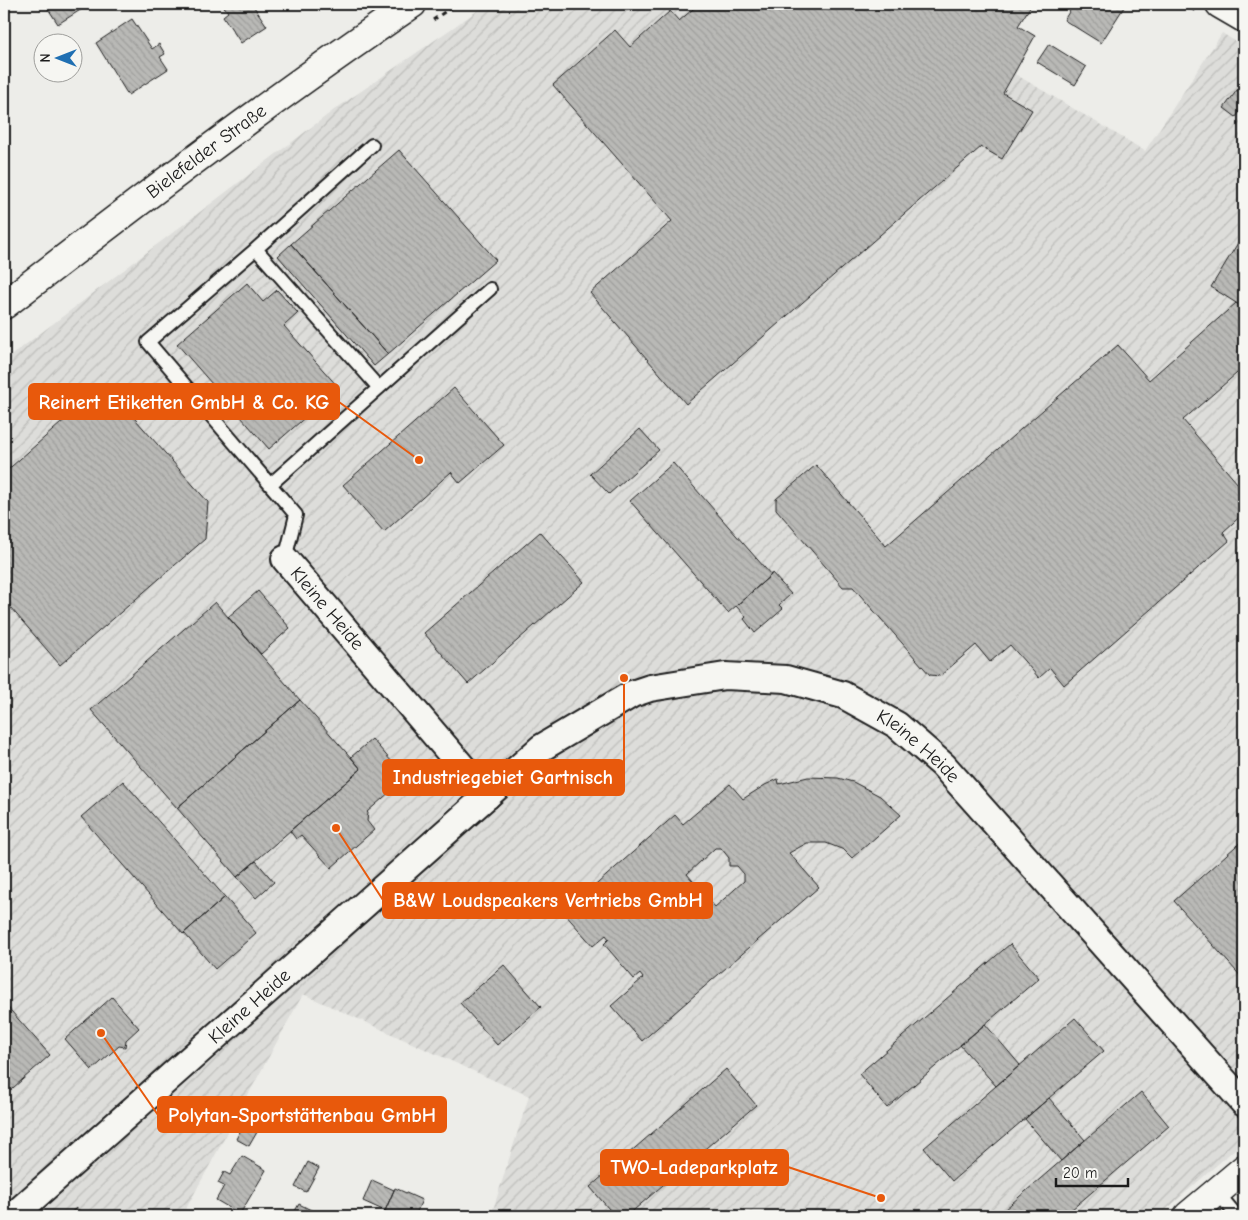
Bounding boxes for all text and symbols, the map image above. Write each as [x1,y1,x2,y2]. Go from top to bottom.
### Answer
north arrow [32,32,82,82]
text: N [37,53,54,63]
street label: Bielefelder Straße [142,100,271,203]
callout: Reinert Etiketten GmbH & Co. KG [29,384,339,419]
text: Reinert Etiketten GmbH & Co. KG [39,391,329,414]
street label: Kleine Heide [286,562,369,655]
street label: Kleine Heide [873,705,964,787]
callout: Industriegebiet Gartnisch [383,760,624,795]
text: Industriegebiet Gartnisch [393,766,613,789]
callout: B&W Loudspeakers Vertriebs GmbH [383,883,712,918]
text: B&W Loudspeakers Vertriebs GmbH [393,889,703,912]
street label: Kleine Heide [204,964,295,1049]
callout: Polytan-Sportstättenbau GmbH [158,1097,446,1132]
text: Polytan-Sportstättenbau GmbH [168,1104,436,1127]
callout: TWO-Ladeparkplatz [601,1150,788,1185]
scale bar [1056,1155,1128,1187]
text: TWO-Ladeparkplatz [610,1156,778,1179]
text: 20 m [1063,1164,1097,1182]

